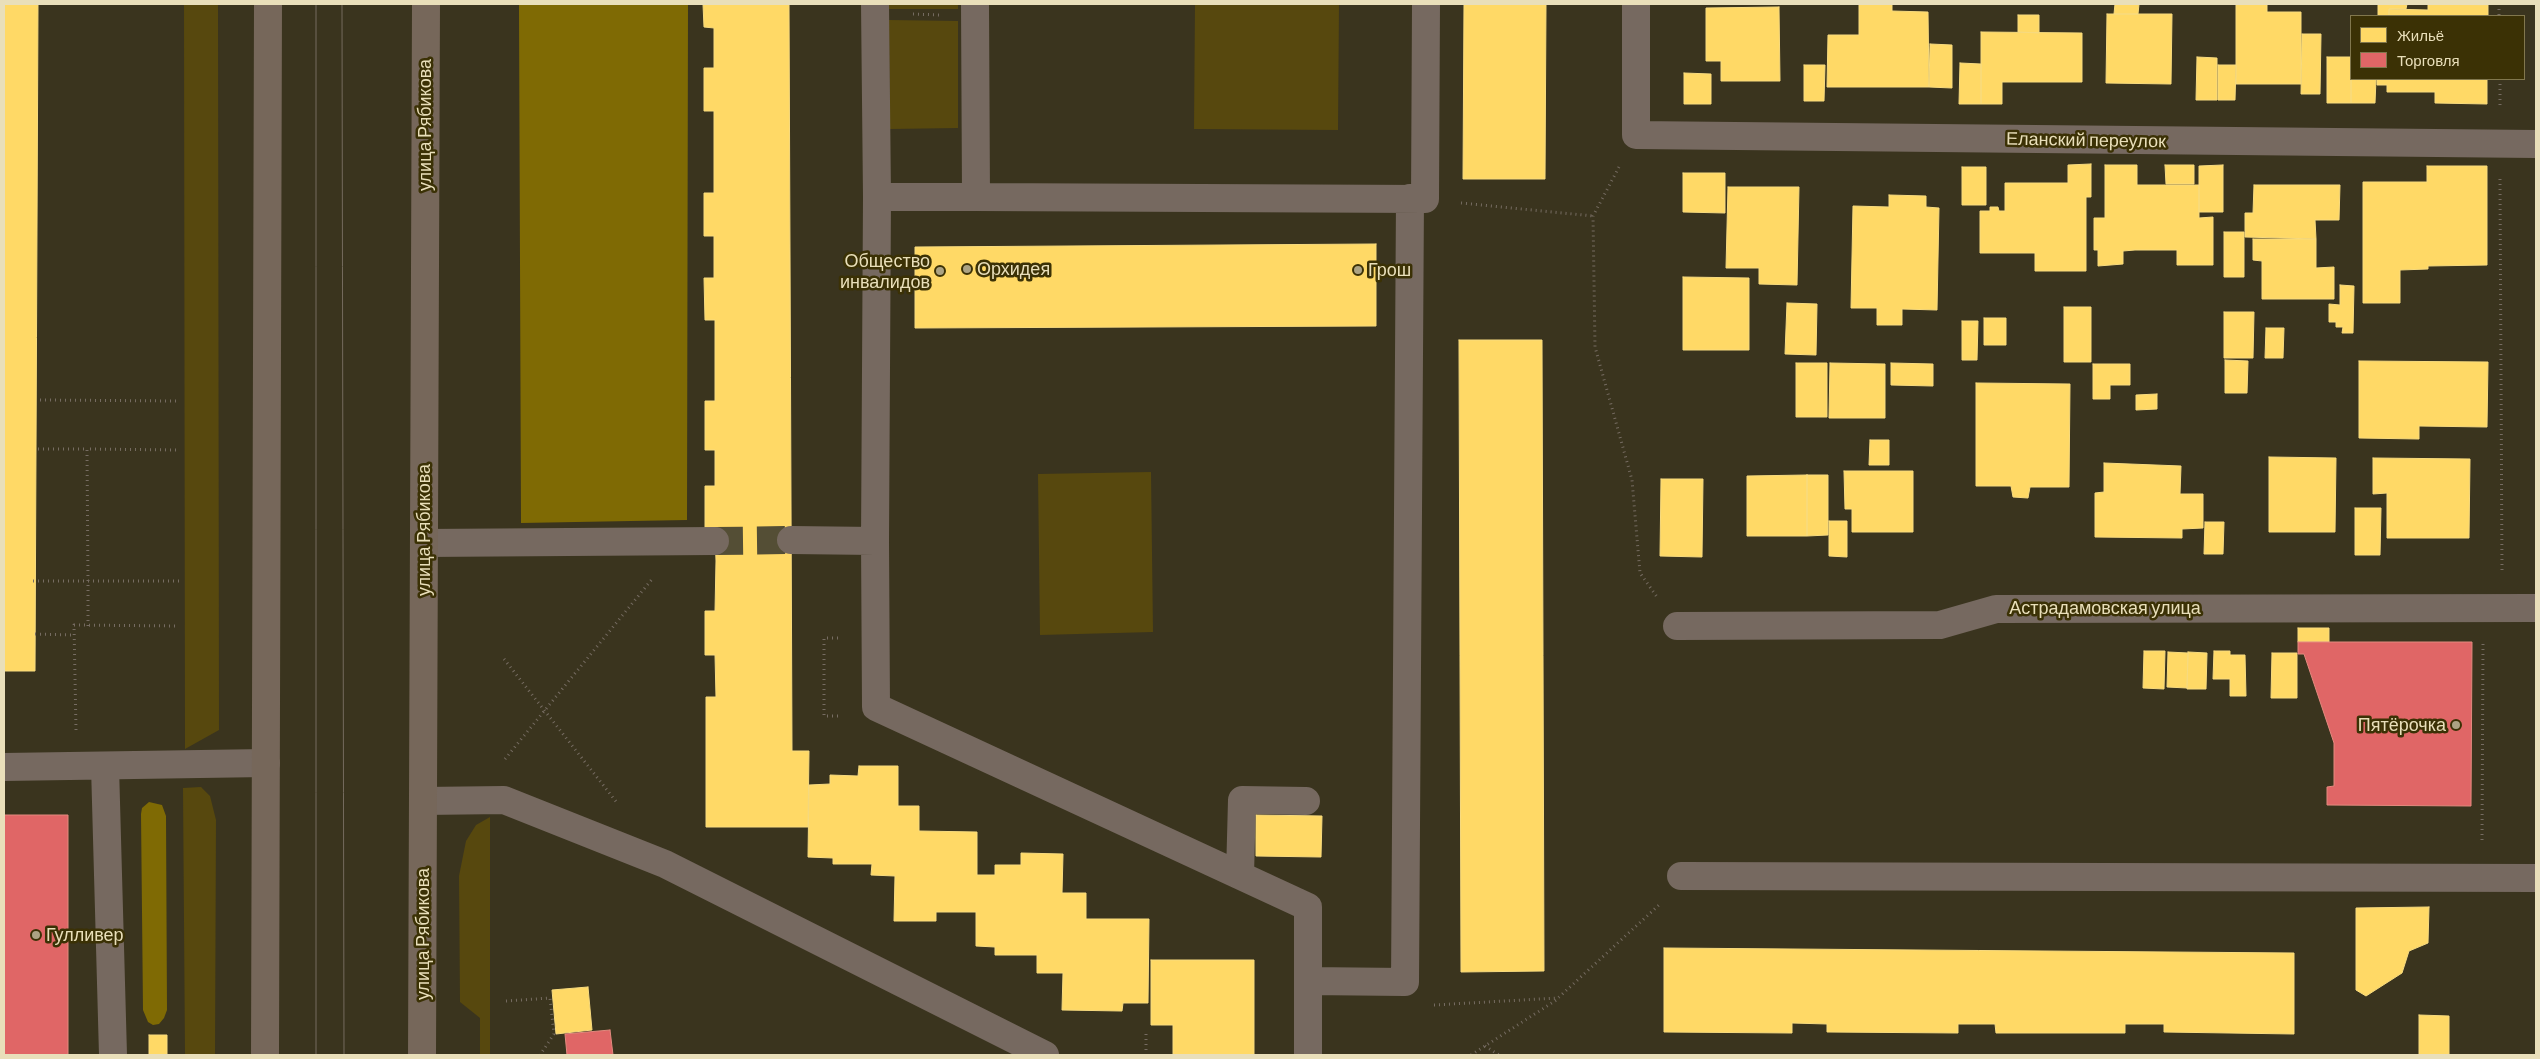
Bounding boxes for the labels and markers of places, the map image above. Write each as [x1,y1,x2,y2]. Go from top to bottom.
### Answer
place label: Общество инвалидов [840,250,930,292]
place label: Орхидея [977,258,1050,280]
place label: Грош [1368,259,1411,281]
marker: Орхидея [961,263,973,275]
marker: Грош [1352,264,1364,276]
marker: Общество инвалидов [934,265,946,277]
place label: Пятёрочка [2358,714,2446,736]
marker: Пятёрочка [2450,719,2462,731]
place label: Гулливер [46,924,124,946]
marker: Гулливер [30,929,42,941]

